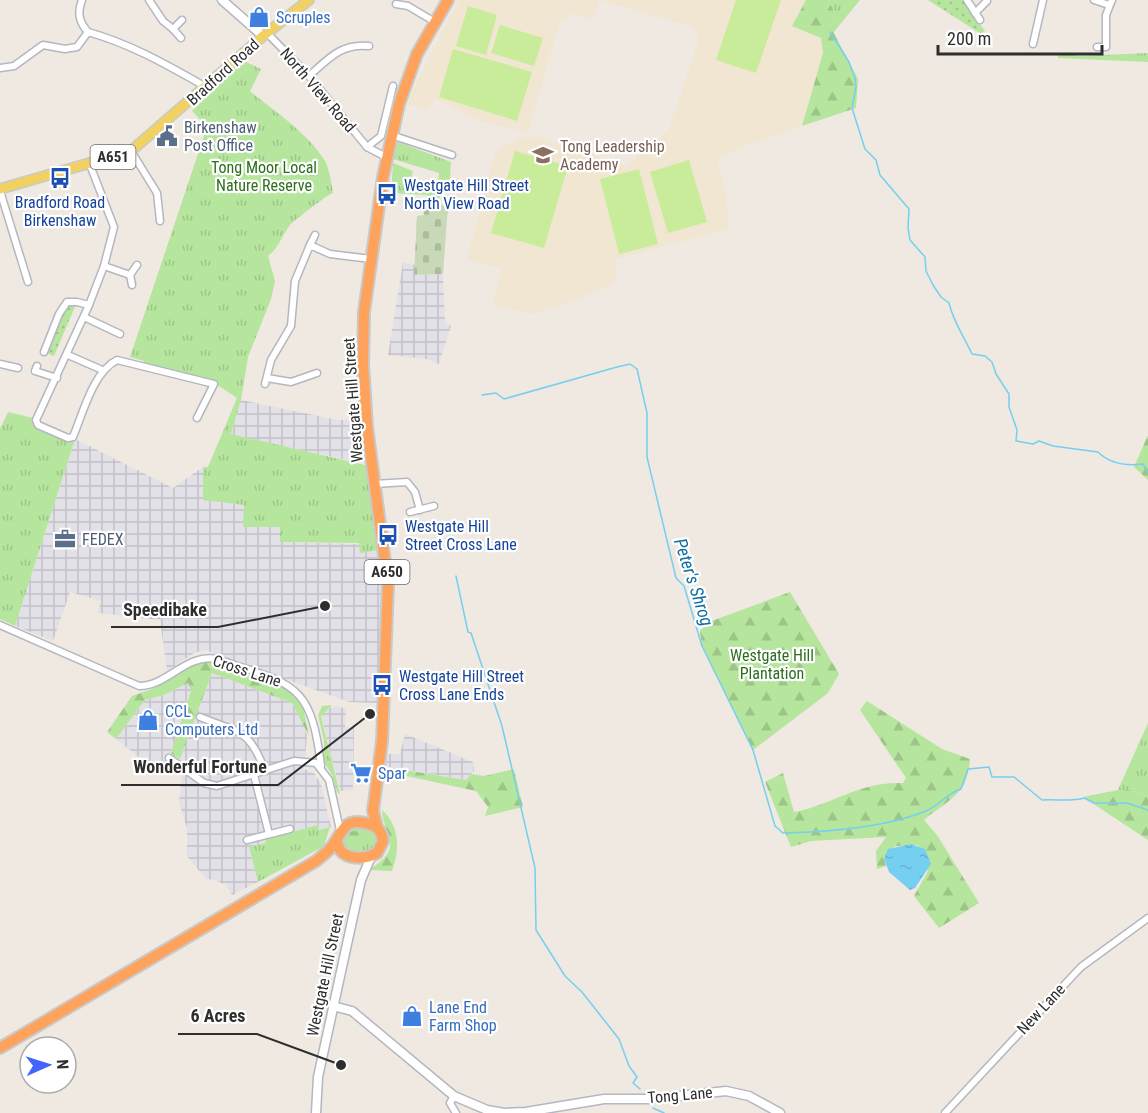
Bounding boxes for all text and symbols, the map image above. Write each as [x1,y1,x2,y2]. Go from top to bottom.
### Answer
shop icon: Scruples [247,5,271,29]
place label: Scruples [276,8,331,27]
scale bar [938,18,1102,56]
text: 200 m [947,28,991,49]
street label: Bradford Road [183,35,263,109]
street label: North View Road [276,44,360,136]
place label: Birkenshaw Post Office [184,118,257,155]
public building icon: Birkenshaw Post Office [155,124,179,148]
place label: Tong Leadership Academy [560,137,665,174]
school or university icon: Tong Leadership Academy [531,143,555,167]
road number: A651 [90,145,136,169]
park label: Tong Moor Local Nature Reserve [211,158,317,195]
bus stop icon: Bradford Road Birkenshaw [48,166,72,190]
place label: Westgate Hill Street North View Road [404,176,529,213]
bus stop icon: Westgate Hill Street North View Road [375,182,399,206]
place label: Bradford Road Birkenshaw [15,193,105,230]
street label: Westgate Hill Street [339,337,367,463]
place label: Westgate Hill Street Cross Lane [405,517,517,554]
bus stop icon: Westgate Hill Street Cross Lane [376,523,400,547]
office icon: FEDEX [53,527,77,551]
place label: FEDEX [82,530,124,549]
water label: Peter's Shrog [670,535,718,629]
road number: A650 [364,560,410,584]
callout: Speedibake [111,591,218,627]
text: Speedibake [123,599,207,620]
park label: Westgate Hill Plantation [730,646,814,683]
street label: Cross Lane [210,651,284,691]
place label: Westgate Hill Street Cross Lane Ends [399,667,524,704]
bus stop icon: Westgate Hill Street Cross Lane Ends [370,673,394,697]
place label: CCL Computers Ltd [165,702,258,739]
shop icon: CCL Computers Ltd [136,708,160,732]
callout: Wonderful Fortune [121,749,278,785]
text: Wonderful Fortune [133,756,267,777]
supermarket icon: Spar [349,761,373,785]
place label: Spar [378,764,407,783]
street label: Westgate Hill Street [303,912,347,1038]
street label: New Lane [1013,980,1069,1038]
callout: 6 Acres [178,998,257,1034]
place label: Lane End Farm Shop [429,998,497,1035]
shop icon: Lane End Farm Shop [400,1004,424,1028]
text: 6 Acres [191,1005,245,1026]
north arrow [18,1035,78,1095]
text: N [53,1059,72,1070]
street label: Tong Lane [647,1083,713,1107]

